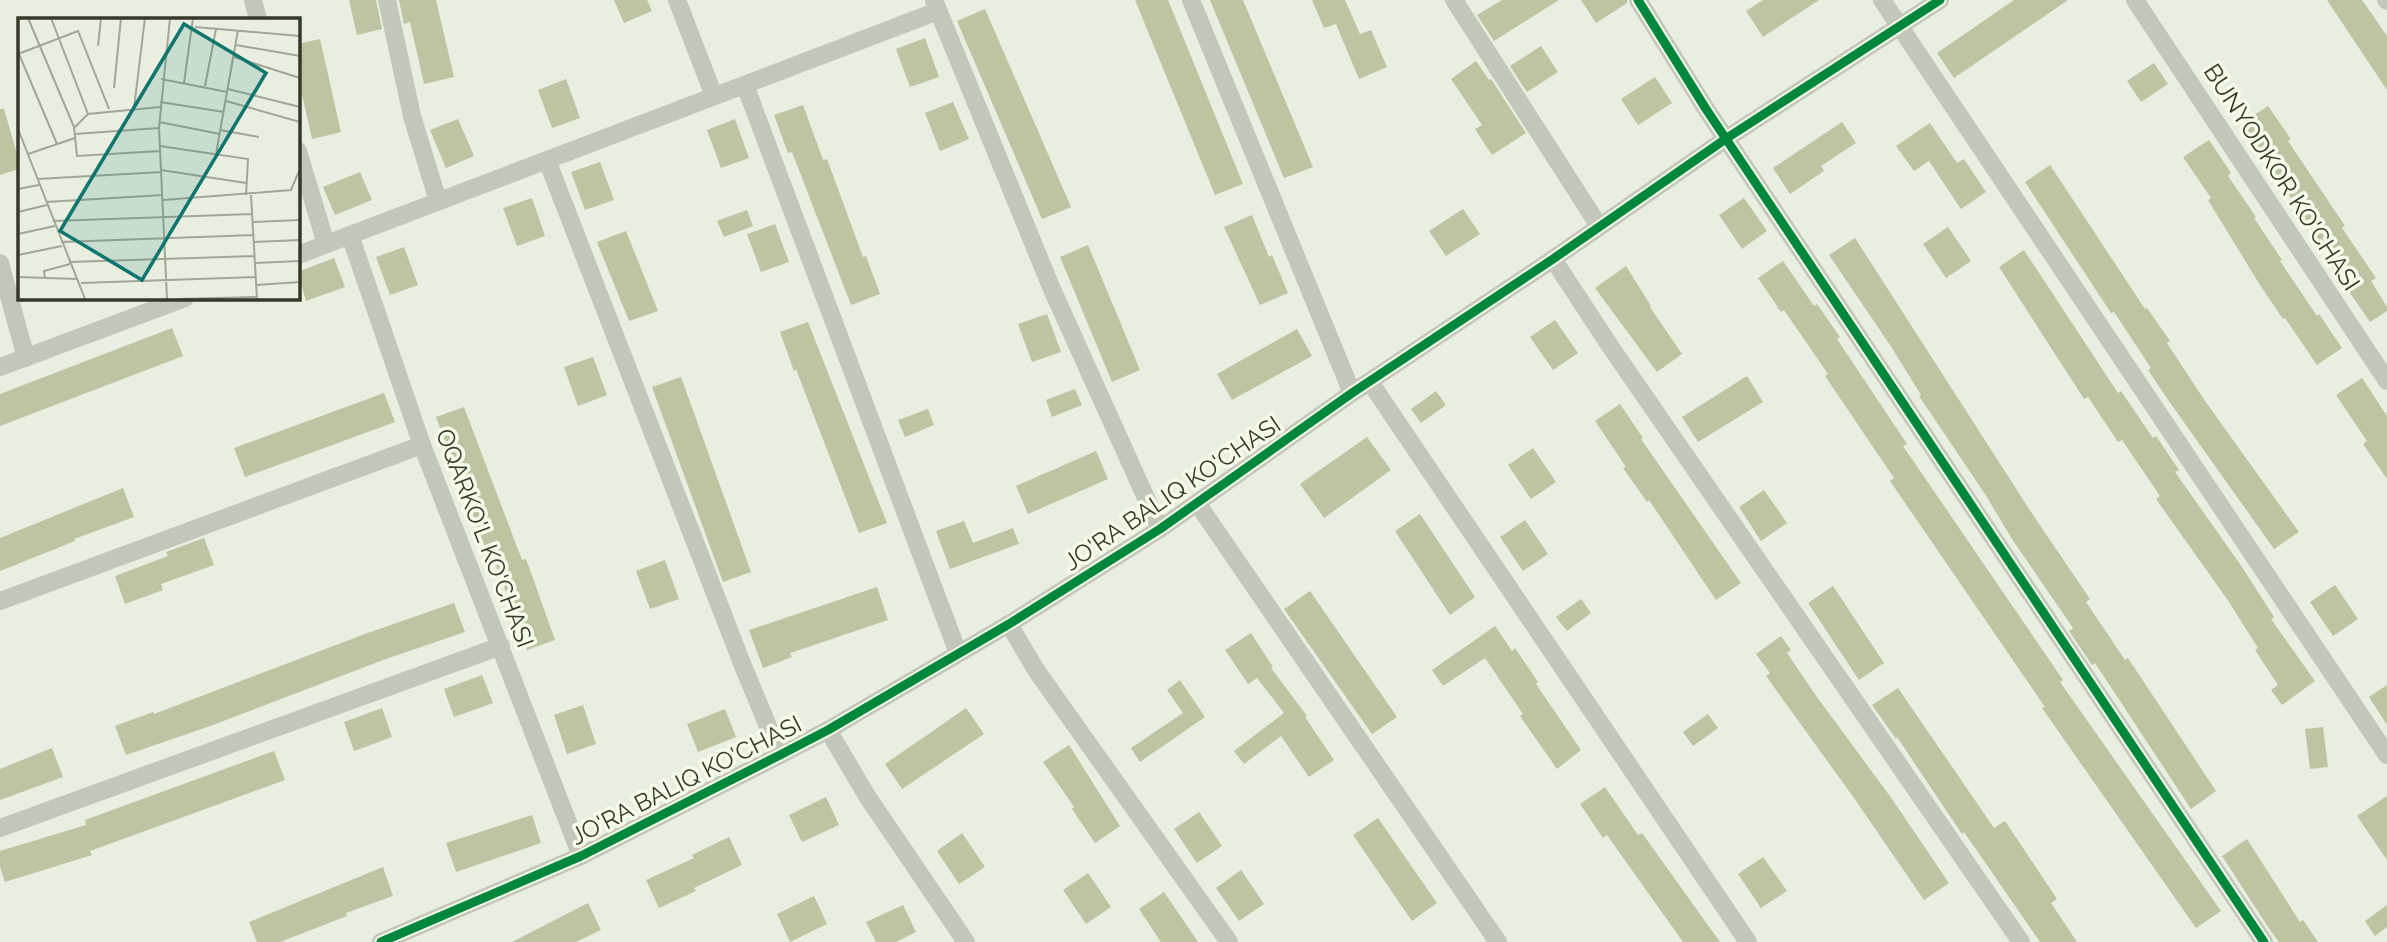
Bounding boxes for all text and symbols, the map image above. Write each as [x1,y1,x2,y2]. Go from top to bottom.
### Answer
inset map [18,18,299,299]
street label: BUNYODKOR KO'CHASI [2198,58,2366,296]
street label: JO'RA BALIQ KO'CHASI [1058,410,1286,576]
street label: OQARKO'L KO'CHASI [430,425,540,651]
street label: JO'RA BALIQ KO'CHASI [566,709,806,851]

